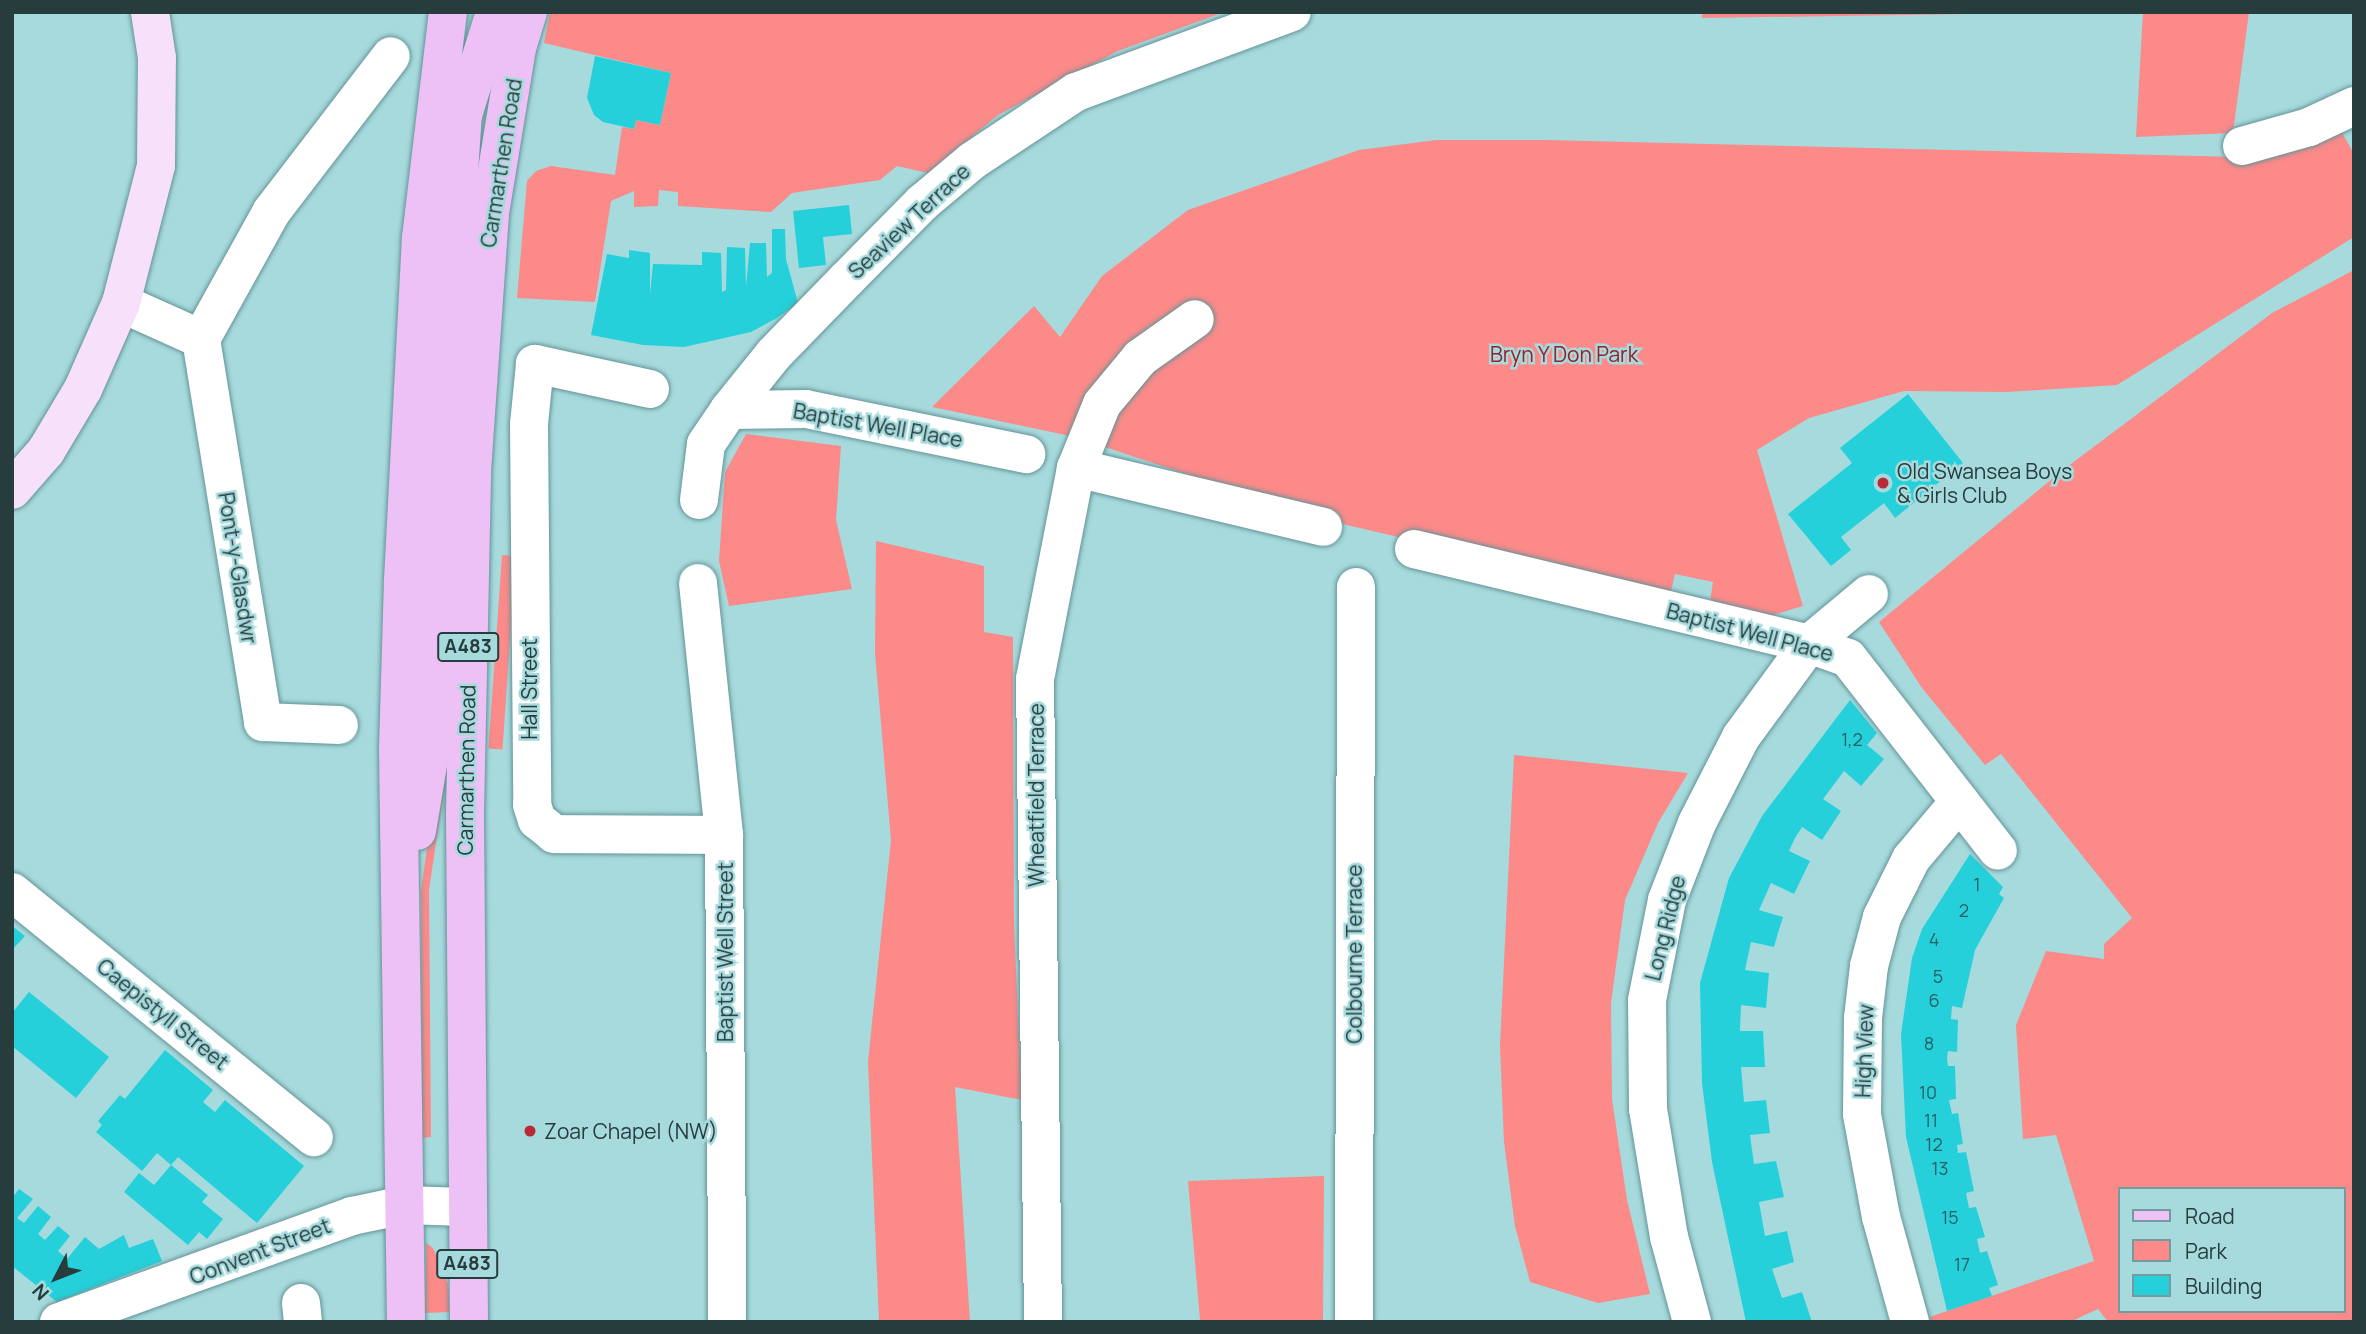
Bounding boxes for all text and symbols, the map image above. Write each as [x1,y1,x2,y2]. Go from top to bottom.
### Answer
street label: Carmarthen Road [475,77,527,249]
street label: Seaview Terrace [843,158,975,284]
park label: Bryn Y Don Park [1490,341,1638,367]
street label: Baptist Well Place [791,398,965,452]
place label: Old Swansea Boys & Girls Club [1897,458,2072,508]
marker: Old Swansea Boys & Girls Club [1875,475,1891,491]
street label: Pont-y-Glasdwr [214,490,262,646]
street label: Baptist Well Place [1664,598,1836,666]
road number: A483 [436,632,500,662]
street label: Hall Street [516,638,542,740]
street label: Carmarthen Road [452,684,480,856]
street label: Wheatfield Terrace [1023,703,1049,887]
house number: 1,2 [1841,728,1863,750]
street label: Baptist Well Street [712,862,738,1042]
street label: Colbourne Terrace [1341,864,1367,1044]
street label: Long Ridge [1640,873,1690,983]
house number: 1 [1973,873,1981,895]
house number: 2 [1959,899,1969,921]
house number: 4 [1929,928,1939,950]
street label: Caepistyll Street [92,953,234,1075]
house number: 5 [1933,965,1943,987]
house number: 6 [1928,989,1940,1011]
street label: High View [1850,1004,1878,1098]
house number: 8 [1924,1032,1934,1054]
house number: 10 [1919,1081,1937,1103]
house number: 11 [1924,1109,1938,1131]
place label: Zoar Chapel (NW) [544,1118,718,1144]
marker: Zoar Chapel (NW) [522,1123,538,1139]
house number: 12 [1925,1133,1943,1155]
house number: 13 [1932,1157,1948,1179]
legend [2118,1187,2345,1313]
text: Road [2185,1202,2235,1230]
house number: 15 [1941,1206,1959,1228]
street label: Convent Street [186,1213,334,1289]
text: Park [2185,1237,2227,1265]
north arrow [21,1243,91,1313]
road number: A483 [435,1248,498,1280]
house number: 17 [1954,1253,1970,1275]
text: Building [2185,1272,2262,1300]
text: N [26,1278,55,1306]

